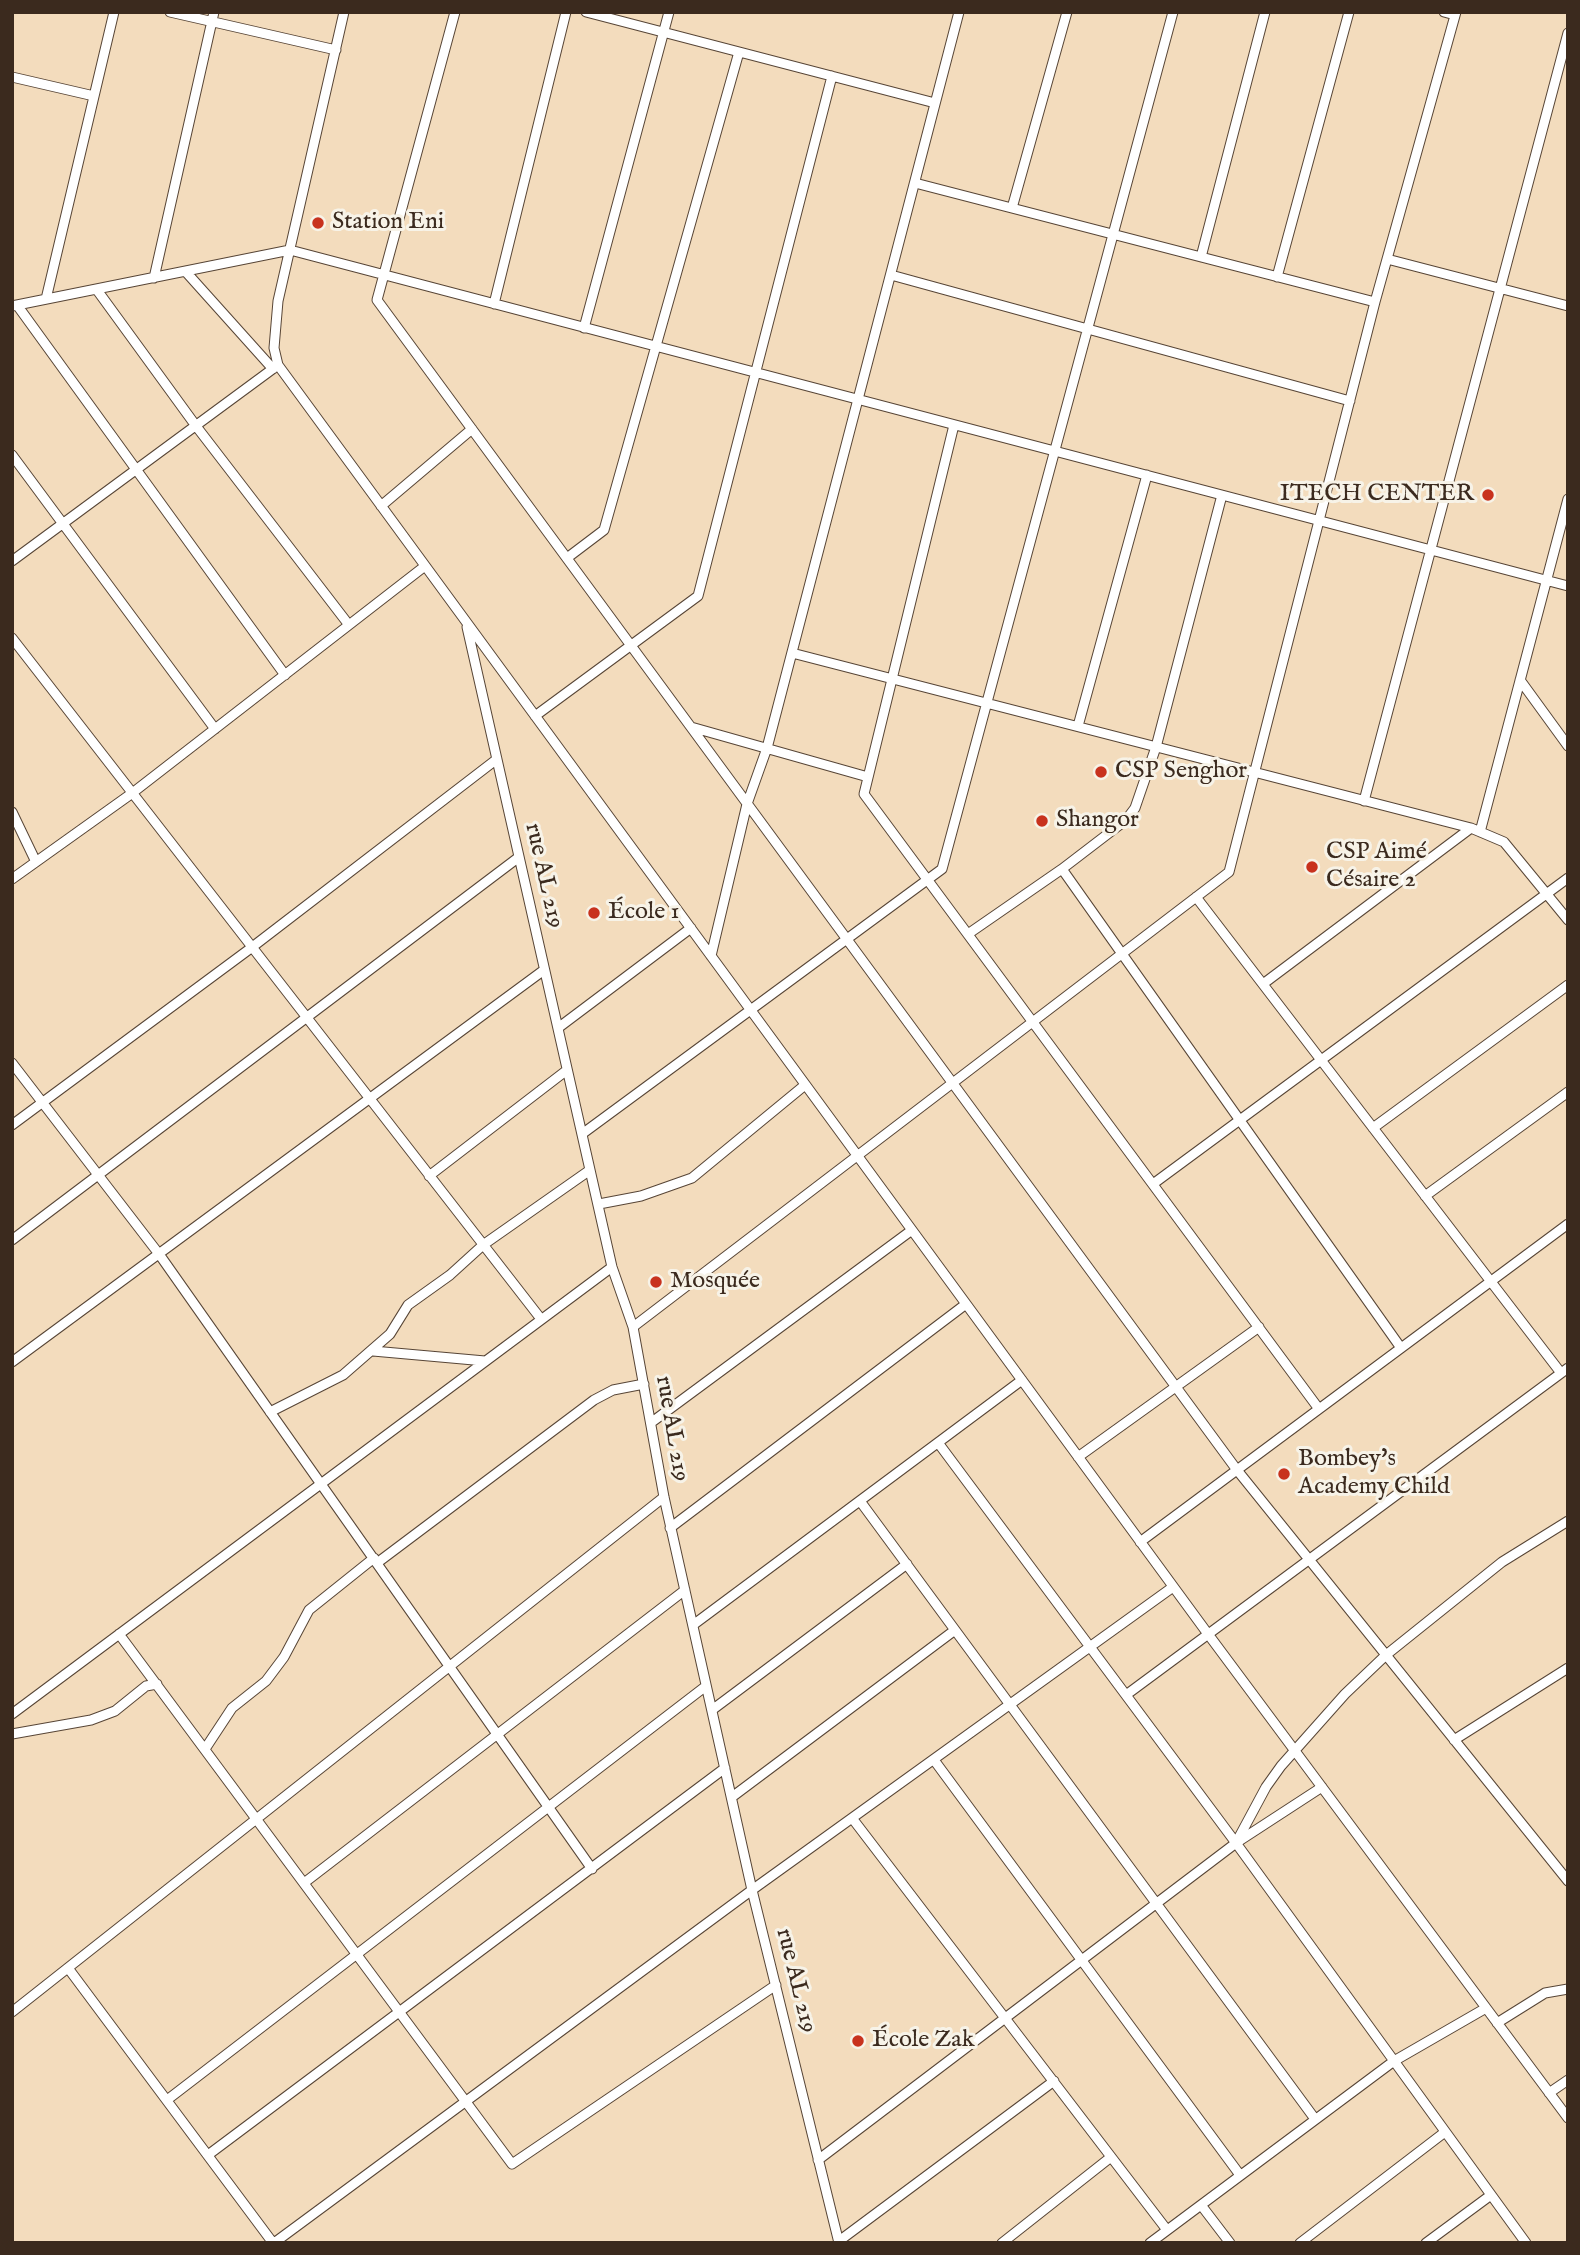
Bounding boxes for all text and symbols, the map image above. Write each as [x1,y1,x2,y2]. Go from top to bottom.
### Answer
place label: Station Eni [332,209,444,237]
marker: Station Eni [310,215,326,231]
place label: ITECH CENTER [1280,481,1474,509]
marker: ITECH CENTER [1480,487,1496,503]
place label: CSP Senghor [1115,758,1247,786]
marker: CSP Senghor [1093,764,1109,780]
place label: Shangor [1056,807,1139,835]
marker: Shangor [1034,813,1050,829]
street label: rue AL 219 [517,821,569,931]
place label: CSP Aimé Césaire 2 [1326,839,1427,895]
marker: CSP Aimé Césaire 2 [1304,859,1320,875]
place label: École 1 [608,899,679,927]
marker: École 1 [586,905,602,921]
place label: Mosquée [670,1268,760,1296]
marker: Mosquée [648,1274,664,1290]
street label: rue AL 219 [648,1374,694,1484]
place label: Bombey's Academy Child [1298,1446,1450,1502]
marker: Bombey's Academy Child [1276,1466,1292,1482]
street label: rue AL 219 [768,1926,822,2036]
place label: École Zak [872,2027,975,2055]
marker: École Zak [850,2033,866,2049]

